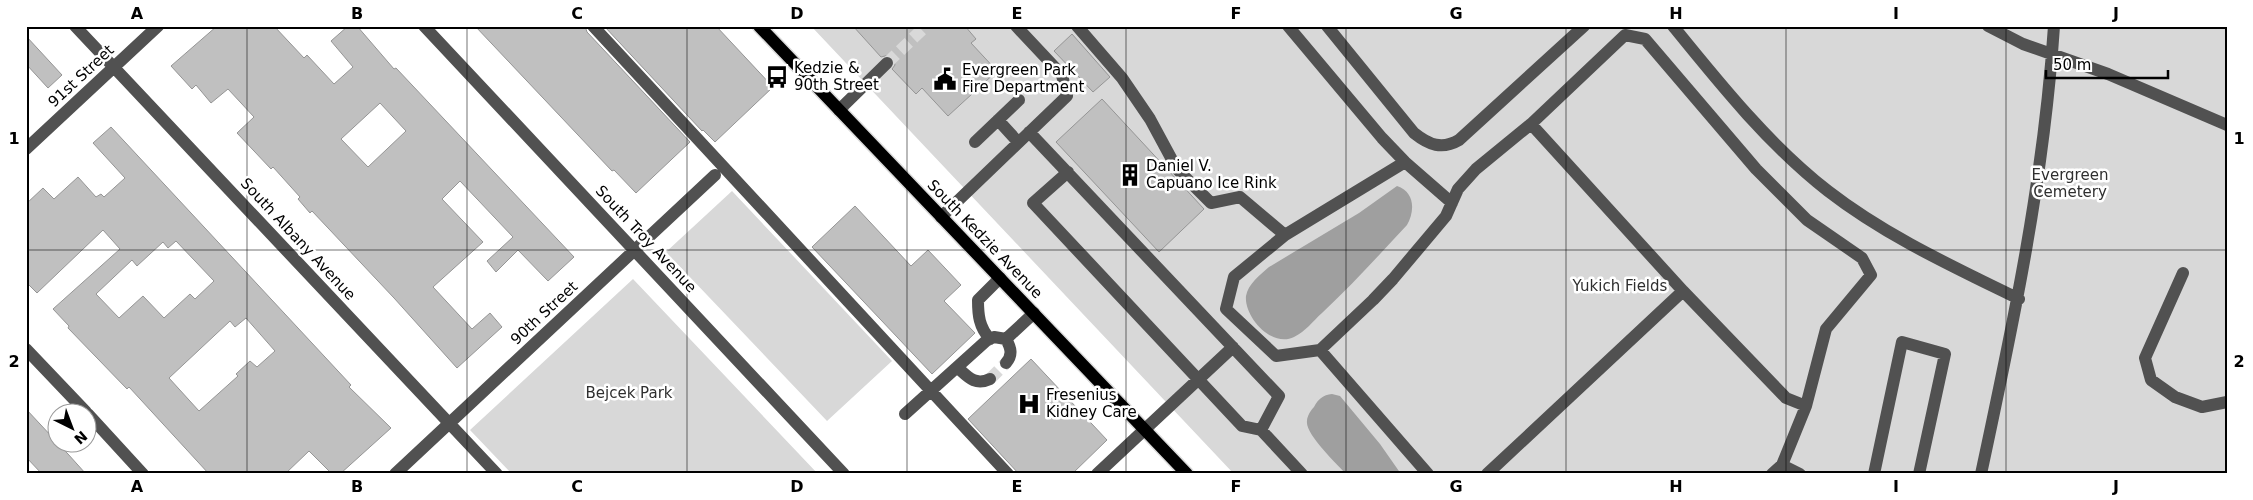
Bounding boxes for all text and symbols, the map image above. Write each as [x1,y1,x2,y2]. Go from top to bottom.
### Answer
text: A [131,4,144,23]
text: B [351,4,363,23]
text: C [571,4,583,23]
text: D [790,4,804,23]
text: E [1012,4,1022,23]
text: F [1231,4,1241,23]
text: G [1449,4,1463,23]
text: H [1669,4,1683,23]
text: I [1893,4,1899,23]
text: J [2112,4,2119,23]
street label: 91st Street [44,41,118,111]
scale bar [2046,48,2168,80]
text: 50 m [2053,56,2091,74]
place label: Kedzie & 90th Street [794,59,879,94]
place label: Evergreen Park Fire Department [962,61,1084,96]
bus stop icon: Kedzie & 90th Street [764,64,790,90]
public building icon: Evergreen Park Fire Department [932,66,958,92]
text: 1 [8,129,20,148]
text: 1 [2233,129,2245,148]
place label: Daniel V. Capuano Ice Rink [1146,157,1277,192]
building icon: Daniel V. Capuano Ice Rink [1117,162,1143,188]
park label: Evergreen Cemetery [2032,166,2108,201]
street label: South Albany Avenue [237,174,359,304]
street label: South Kedzie Avenue [924,176,1046,302]
street label: South Troy Avenue [592,182,700,296]
street label: 90th Street [507,277,581,349]
park label: Yukich Fields [1572,277,1668,295]
text: 2 [8,352,20,371]
text: 2 [2233,352,2245,371]
park label: Bejcek Park [585,384,673,402]
place label: Fresenius Kidney Care [1046,386,1137,421]
hospital icon: Fresenius Kidney Care [1016,391,1042,417]
north arrow [48,402,98,452]
text: N [71,428,90,448]
text: A [131,477,144,496]
text: B [351,477,363,496]
text: C [571,477,583,496]
text: D [790,477,804,496]
text: E [1012,477,1022,496]
text: F [1231,477,1241,496]
text: G [1449,477,1463,496]
text: H [1669,477,1683,496]
text: I [1893,477,1899,496]
text: J [2112,477,2119,496]

